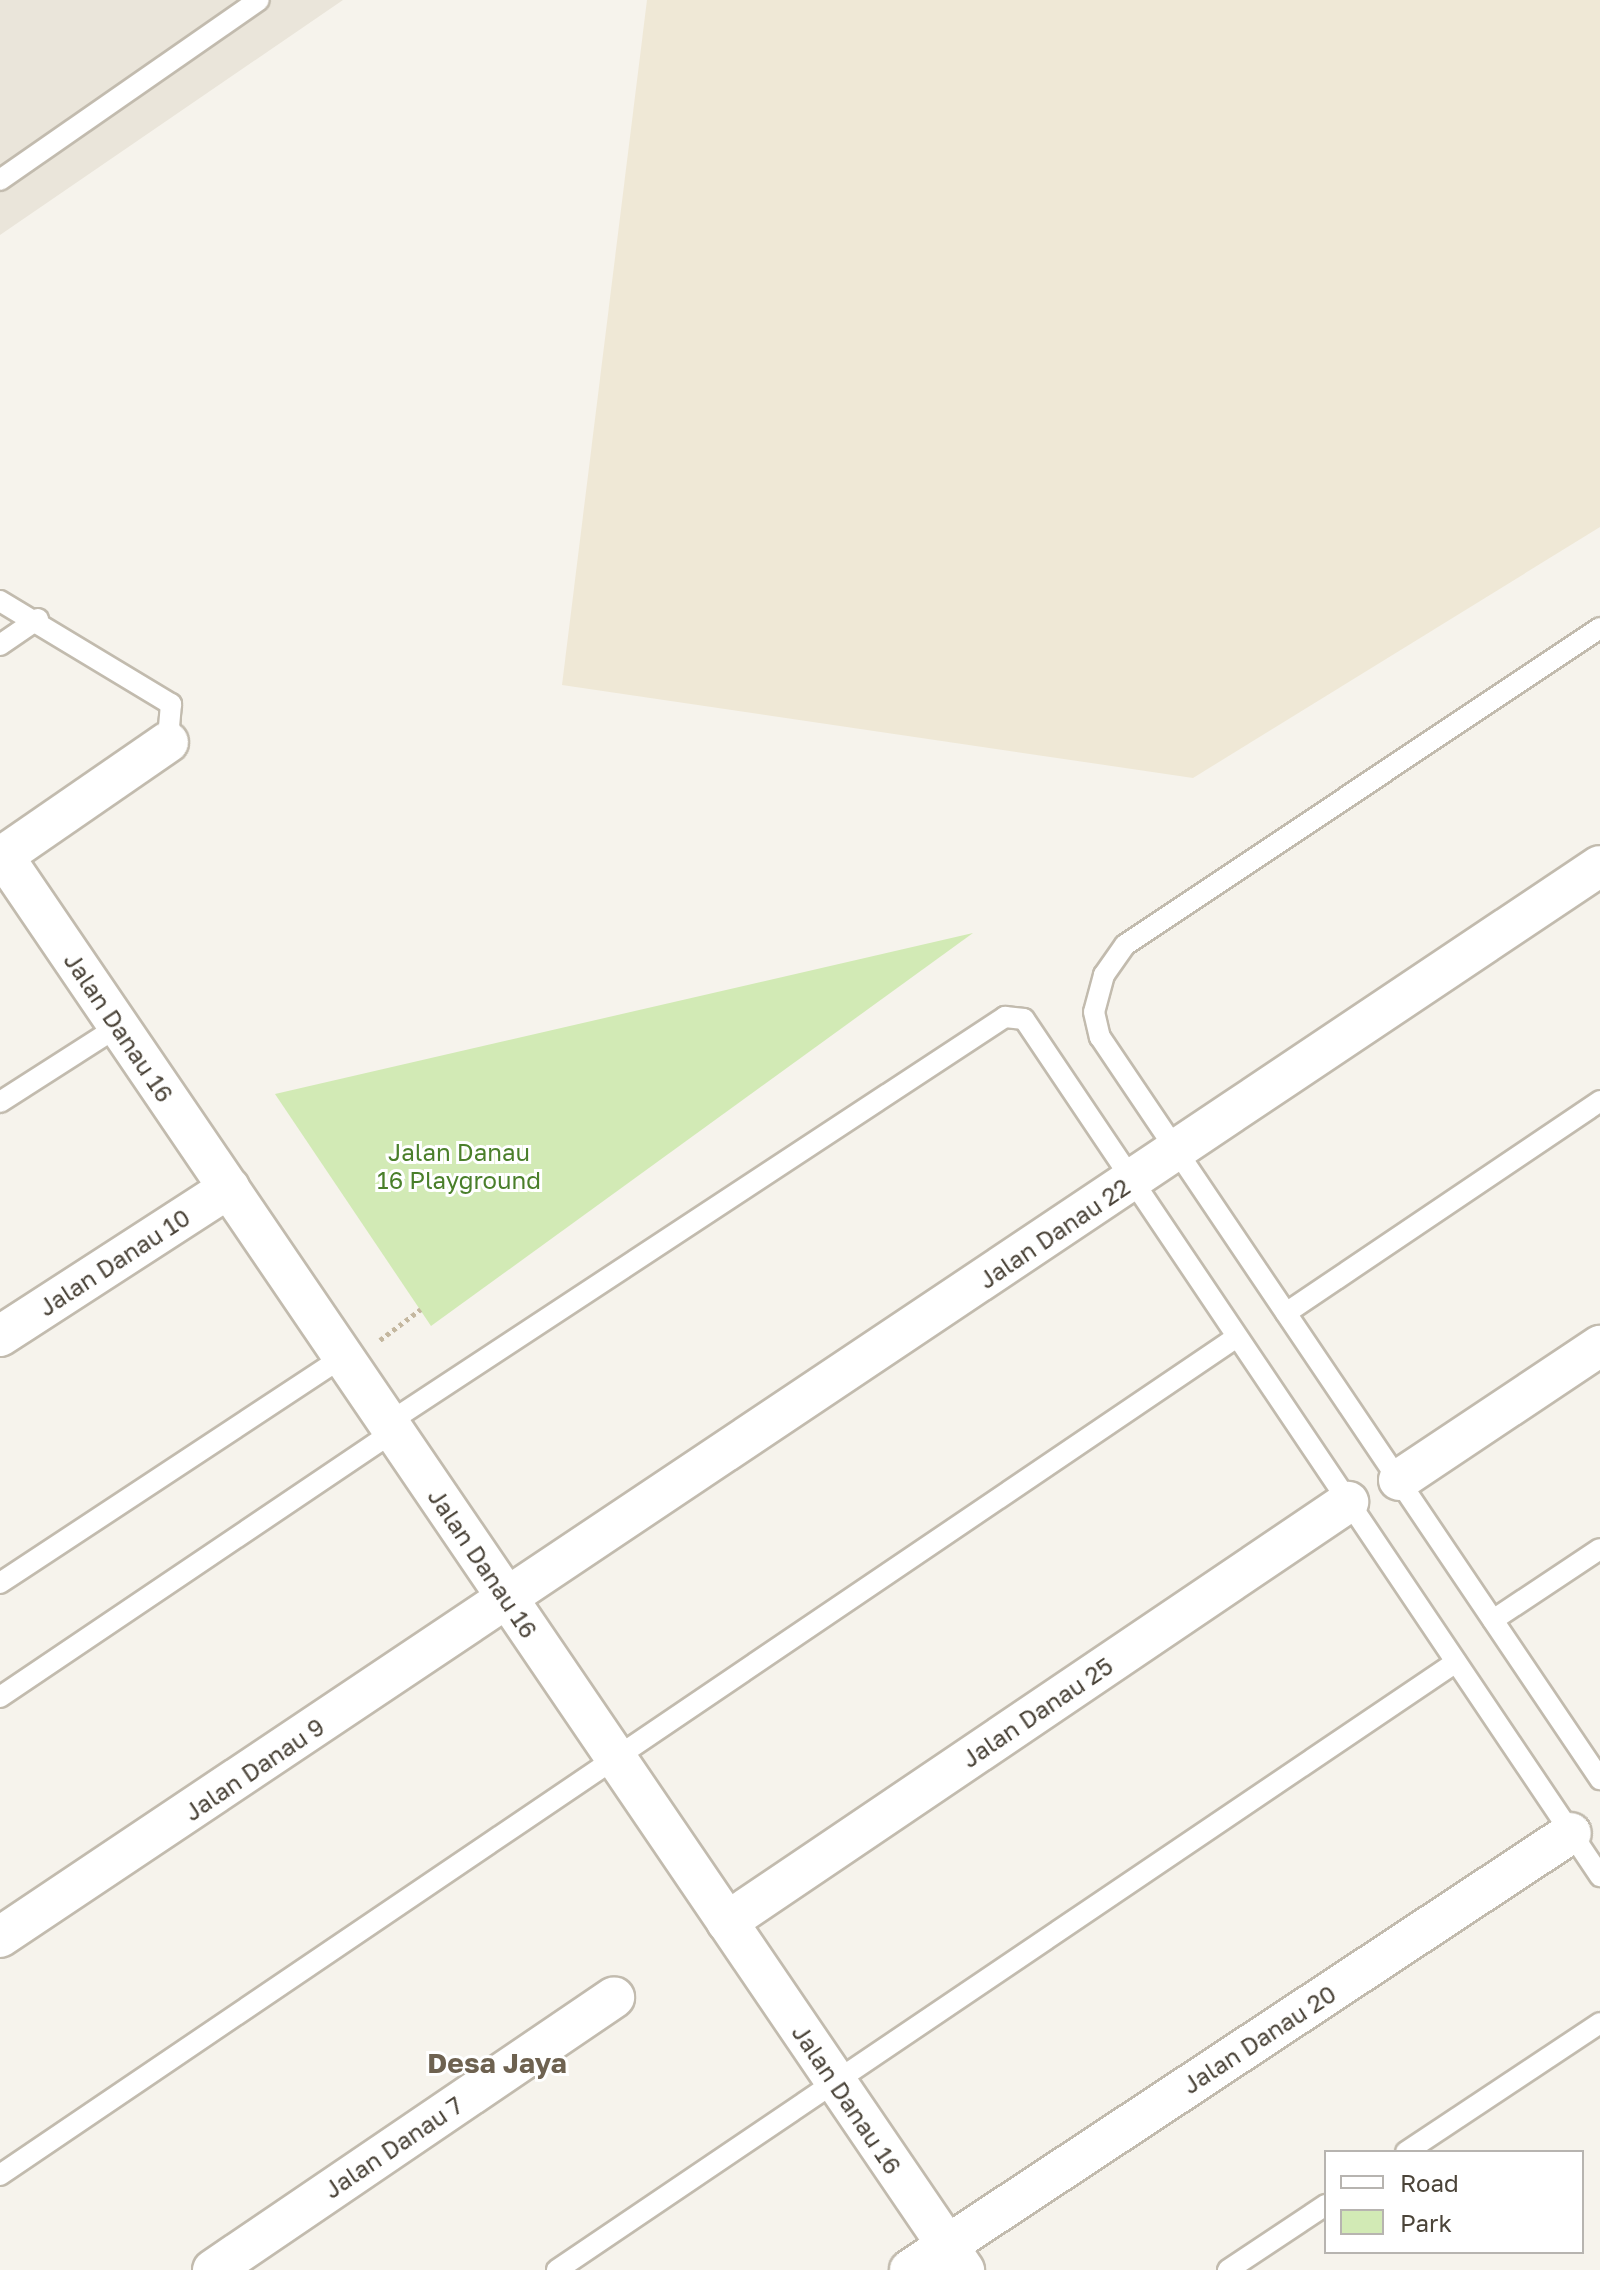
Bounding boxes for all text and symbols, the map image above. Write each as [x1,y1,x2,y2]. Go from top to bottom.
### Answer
street label: Jalan Danau 16 [58,947,180,1107]
park label: Jalan Danau 16 Playground [377,1138,541,1194]
street label: Jalan Danau 22 [973,1172,1135,1294]
street label: Jalan Danau 10 [33,1202,195,1322]
street label: Jalan Danau 16 [422,1483,544,1643]
street label: Jalan Danau 25 [956,1651,1118,1773]
street label: Jalan Danau 9 [179,1712,329,1826]
street label: Jalan Danau 20 [1177,1979,1341,2099]
street label: Jalan Danau 16 [786,2019,908,2179]
district label: Desa Jaya [427,2046,567,2080]
street label: Jalan Danau 7 [318,2090,468,2204]
legend [1324,2150,1584,2254]
text: Road [1400,2168,1459,2197]
text: Park [1400,2208,1452,2237]

